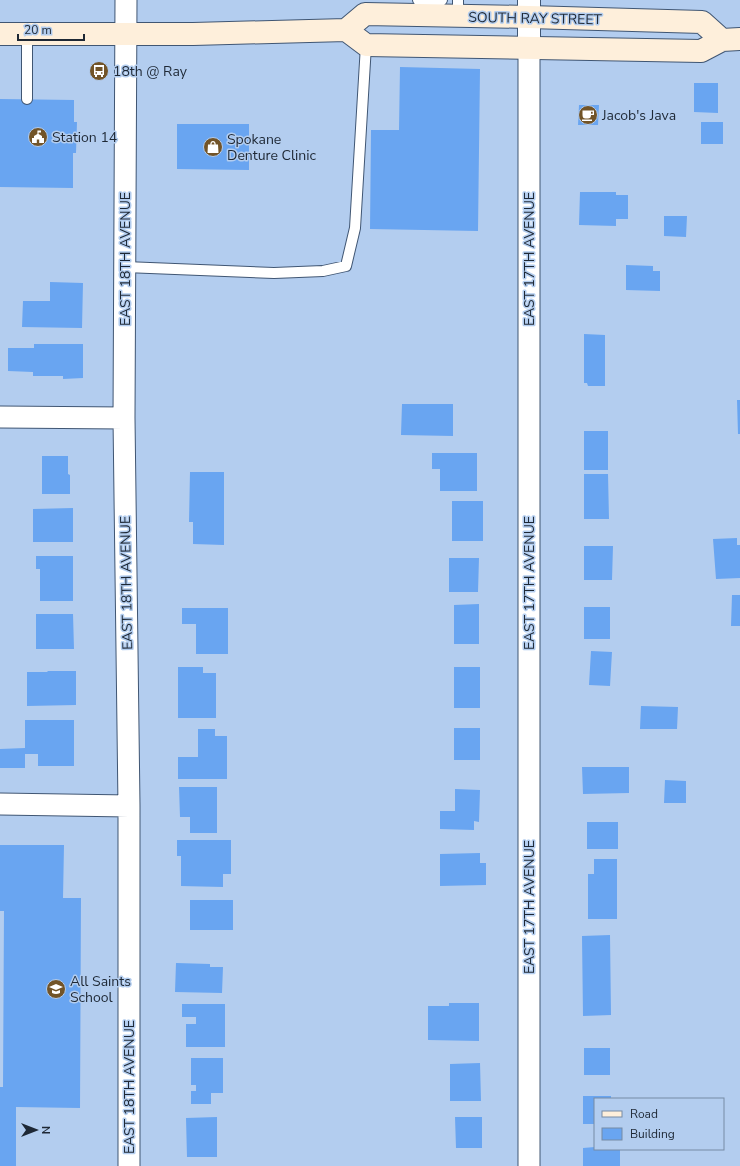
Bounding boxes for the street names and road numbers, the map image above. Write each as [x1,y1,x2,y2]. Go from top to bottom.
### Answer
street label: SOUTH RAY STREET [468,8,602,29]
street label: EAST 18TH AVENUE [116,192,135,326]
street label: EAST 17TH AVENUE [520,192,539,326]
street label: EAST 18TH AVENUE [116,516,137,650]
street label: EAST 17TH AVENUE [520,516,539,650]
street label: EAST 17TH AVENUE [520,840,539,974]
street label: EAST 18TH AVENUE [120,1020,139,1154]

